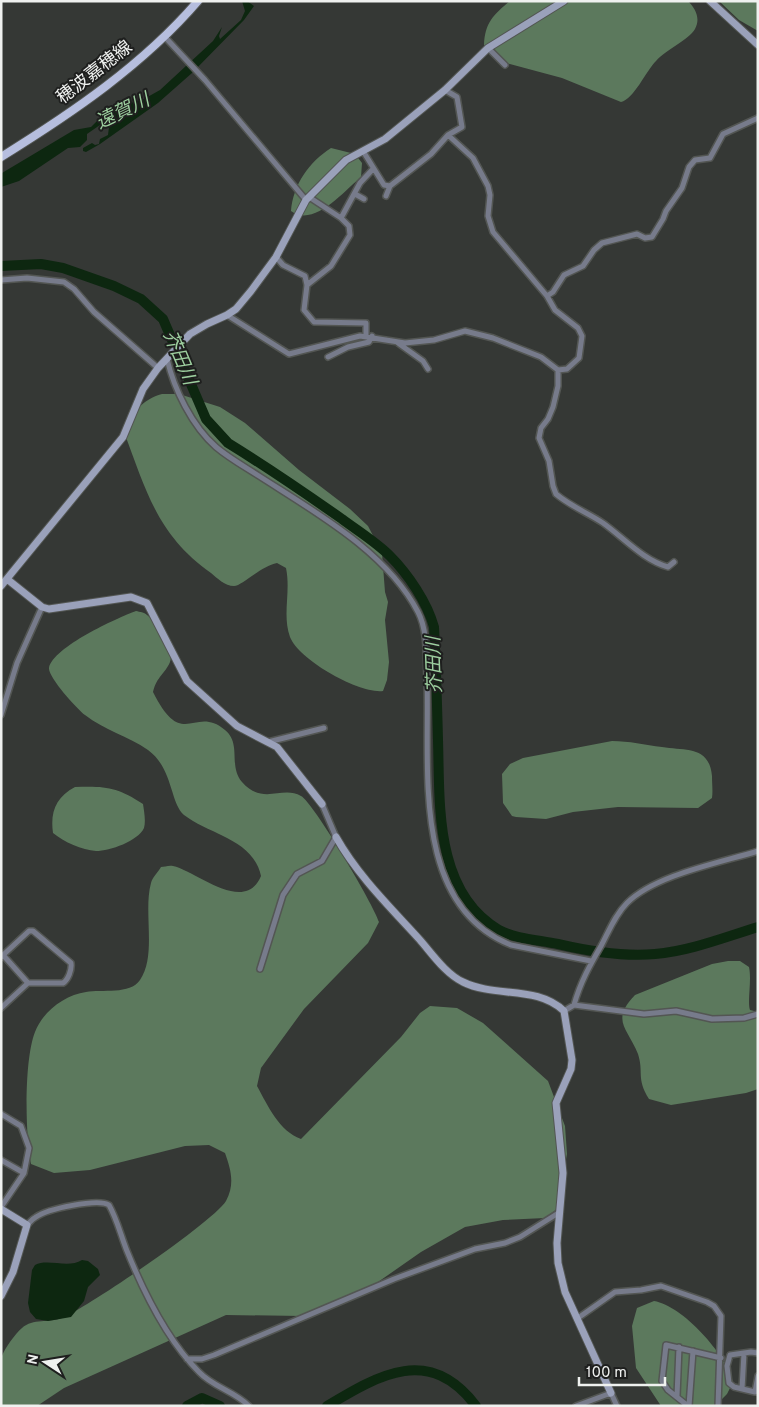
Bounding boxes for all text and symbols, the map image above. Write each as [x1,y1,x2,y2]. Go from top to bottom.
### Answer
street label: 穂波嘉穂線 [52,36,138,110]
water label: 遠賀川 [92,88,156,135]
water label: 芥田川 [157,327,202,391]
water label: 芥田川 [422,634,448,694]
north arrow [20,1337,70,1387]
text: N [24,1353,43,1366]
scale bar [579,1354,665,1386]
text: 100 m [586,1364,627,1383]

